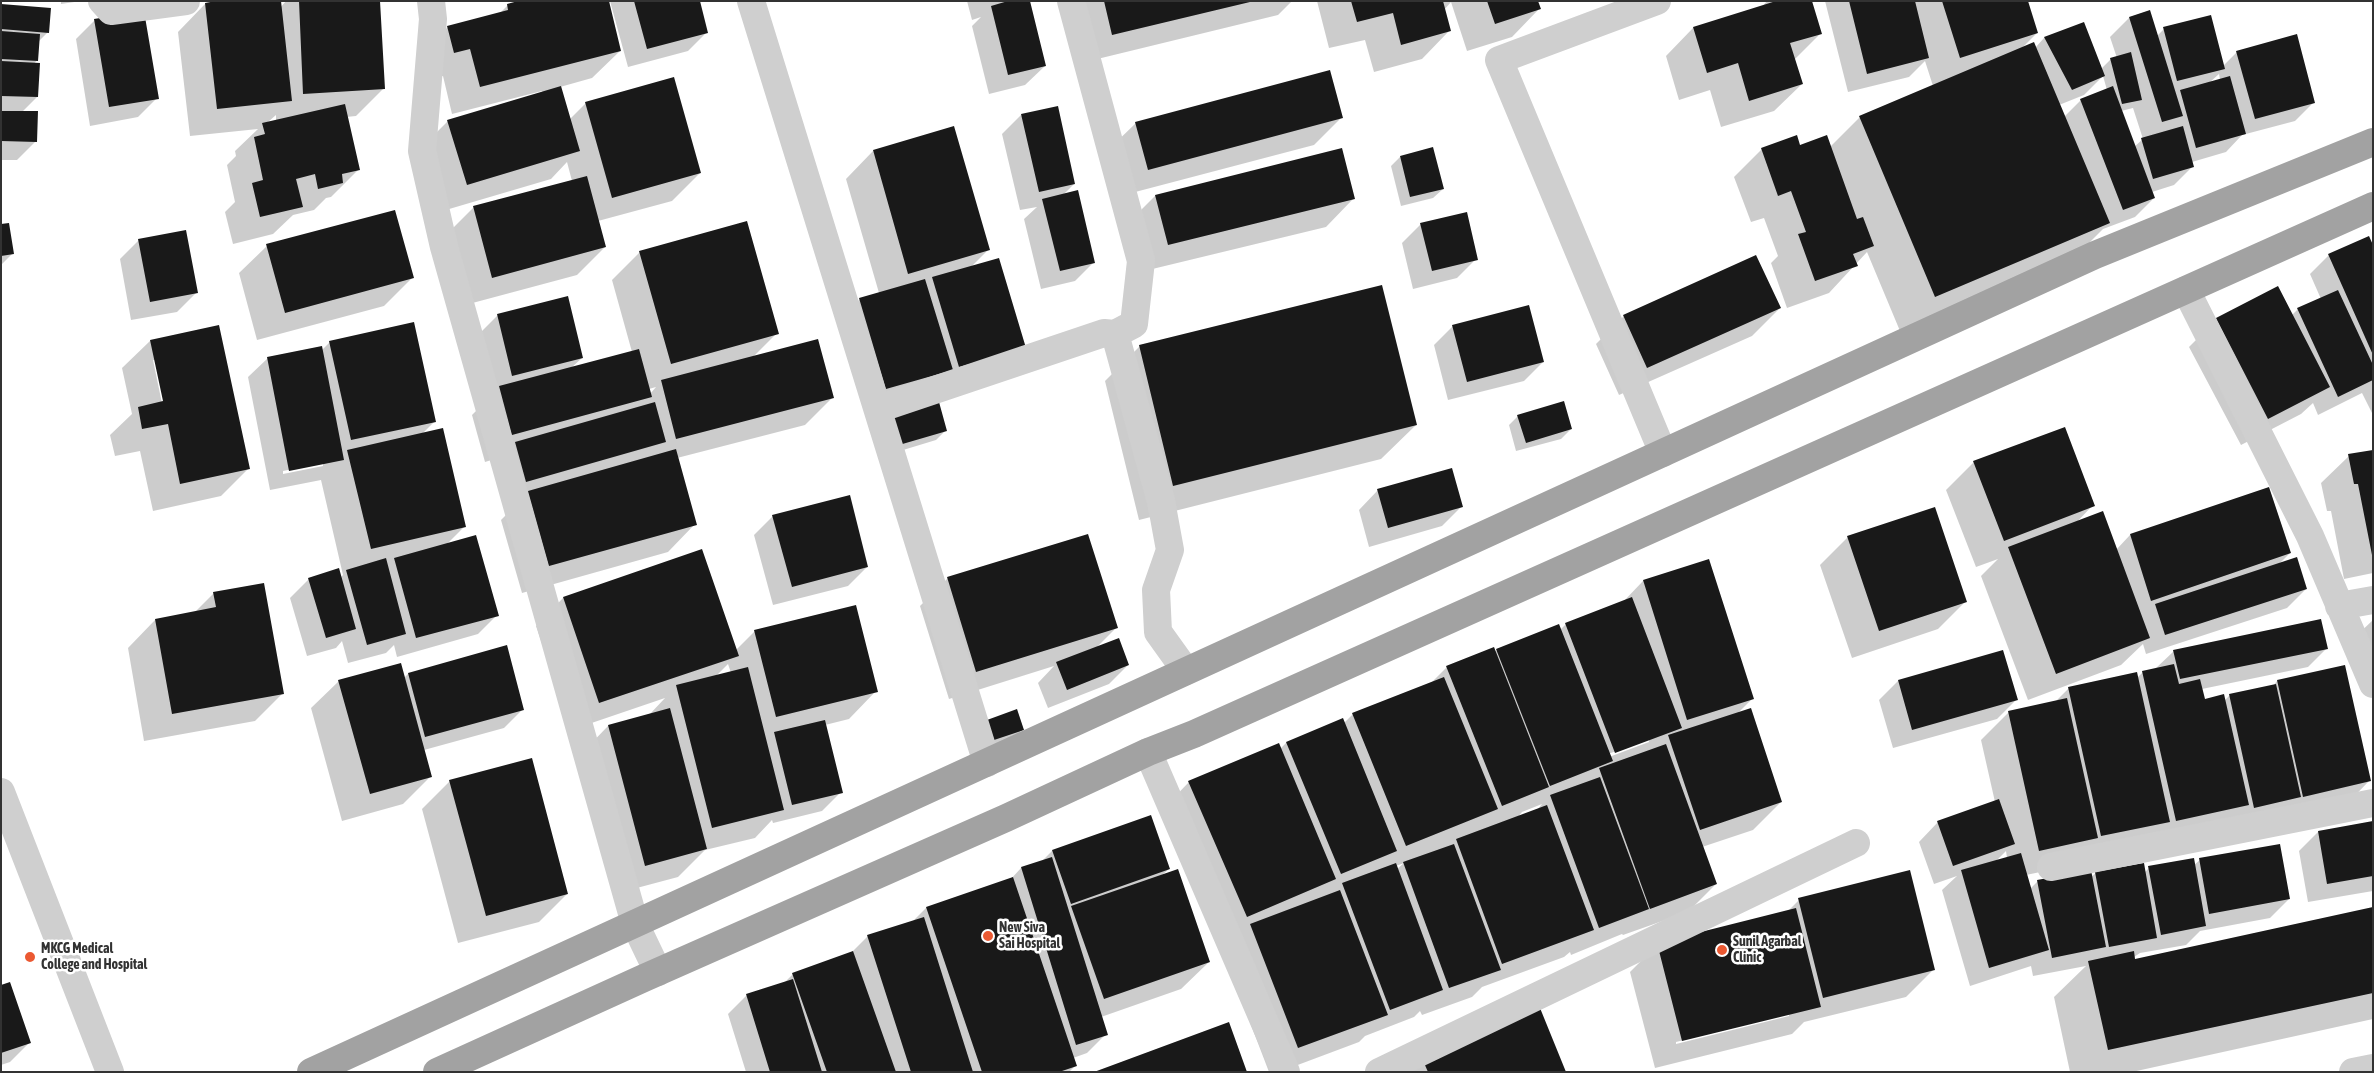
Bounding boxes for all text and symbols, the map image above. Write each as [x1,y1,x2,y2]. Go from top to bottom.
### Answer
place label: New Siva Sai Hospital [999,920,1060,952]
marker: New Siva Sai Hospital [981,929,995,943]
place label: Sunil Agarbal Clinic [1733,934,1801,966]
place label: MKCG Medical College and Hospital [41,941,147,974]
marker: Sunil Agarbal Clinic [1715,943,1729,957]
marker: MKCG Medical College and Hospital [23,950,37,964]

